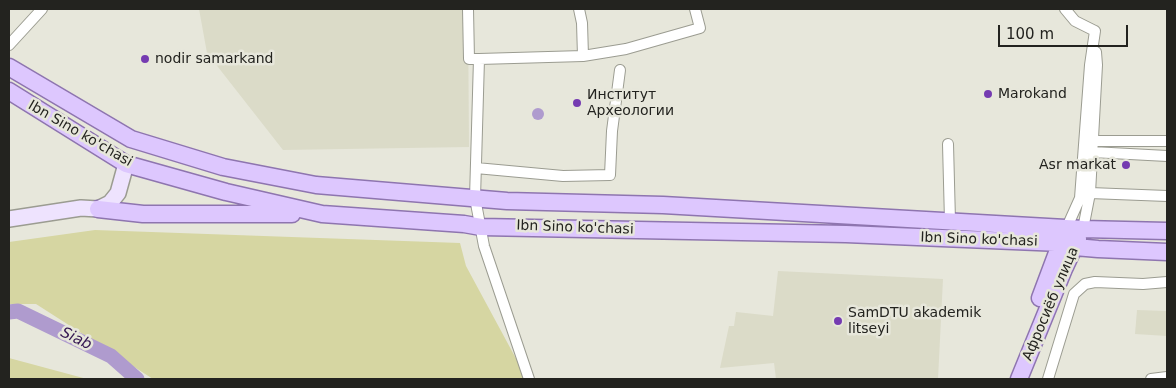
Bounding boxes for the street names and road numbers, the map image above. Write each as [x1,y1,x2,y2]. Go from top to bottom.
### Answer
street label: Ibn Sino ko'chasi [25,97,135,171]
street label: Ibn Sino ko'chasi [516,218,634,238]
street label: Ibn Sino ko'chasi [920,230,1038,250]
street label: Афросиёб улица [1019,245,1083,363]

